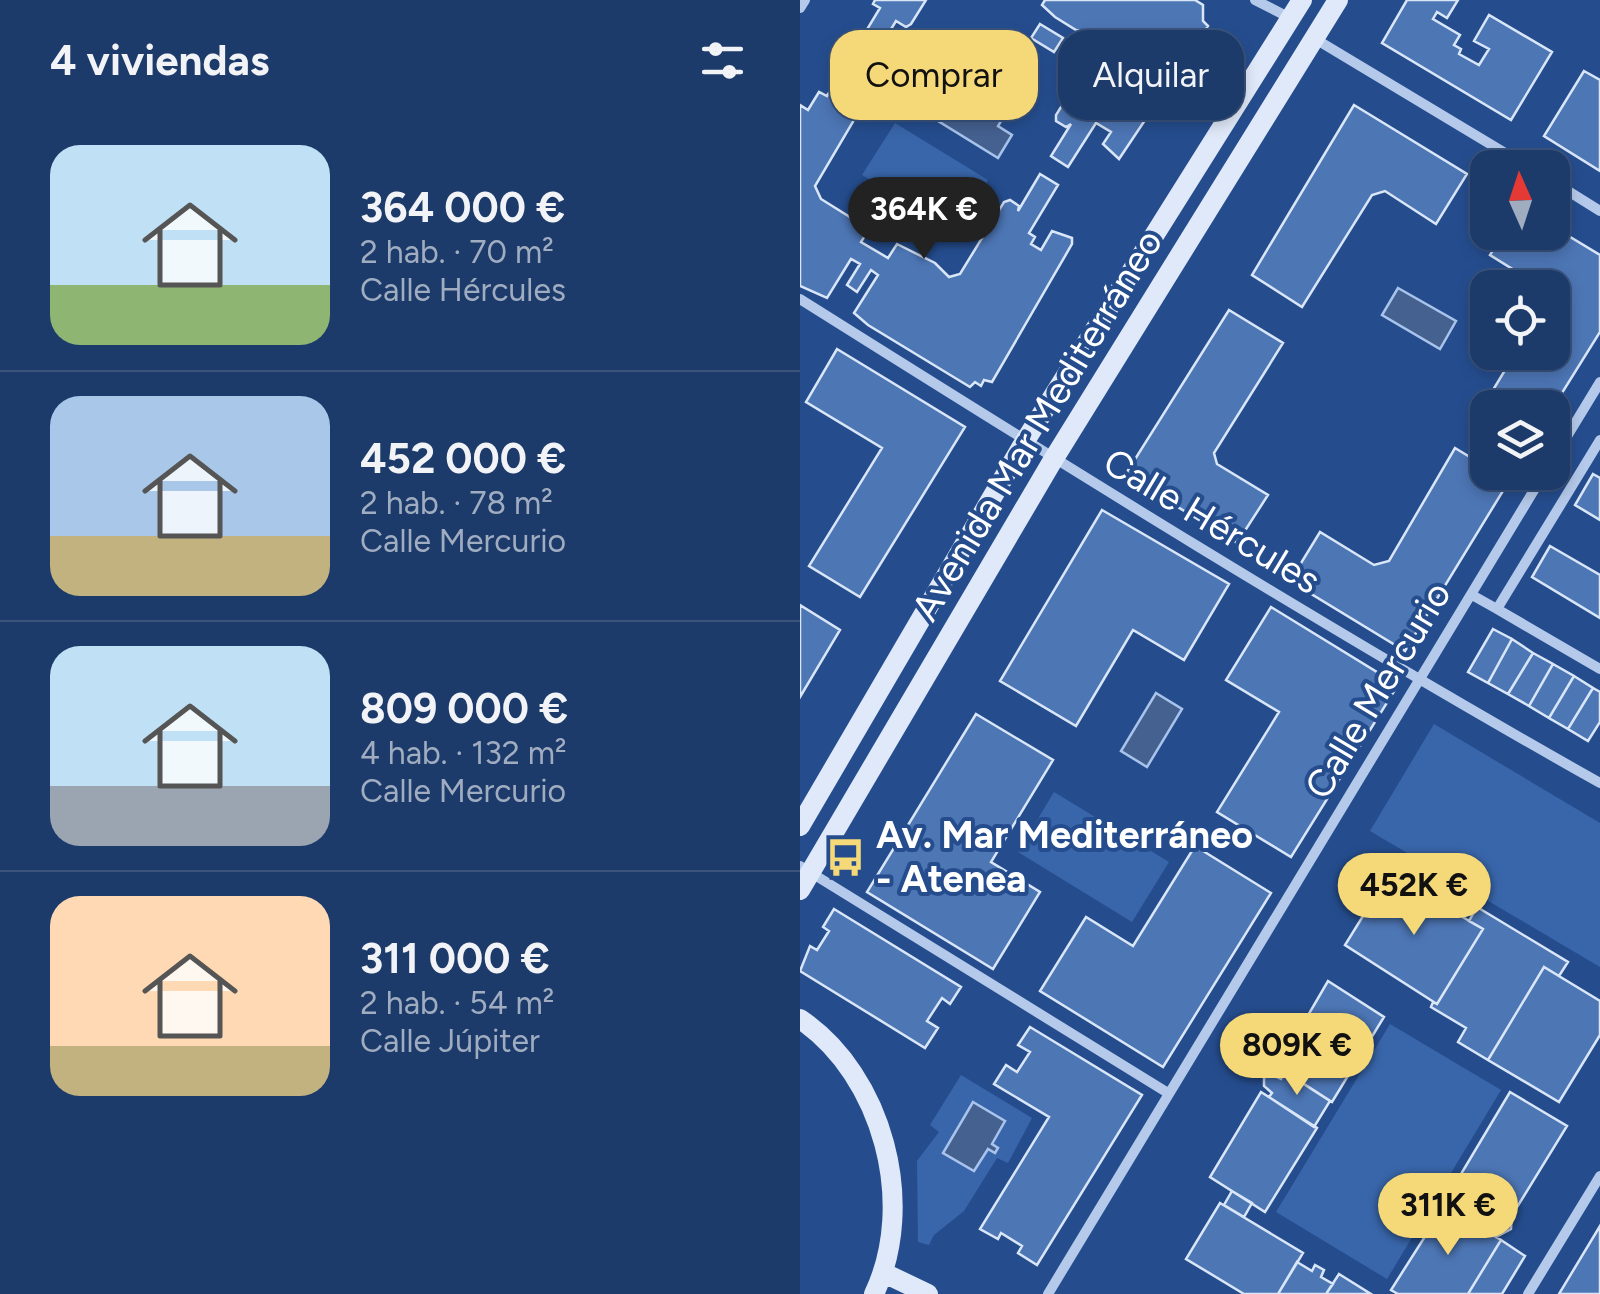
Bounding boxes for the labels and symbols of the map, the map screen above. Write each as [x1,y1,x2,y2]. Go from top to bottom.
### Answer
north arrow [1470,150,1570,250]
pin: 364K € [843,177,1005,262]
street label: Avenida Mar Mediterráneo [902,221,1172,629]
street label: Calle Hércules [1095,438,1329,604]
street label: Calle Mercurio [1295,573,1461,807]
place label: Av. Mar Mediterráneo - Atenea [876,812,1253,902]
bus stop icon: Av. Mar Mediterráneo - Atenea [825,836,867,878]
pin: 452K € [1333,853,1495,938]
pin: 809K € [1216,1013,1378,1098]
pin: 311K € [1367,1173,1529,1258]

